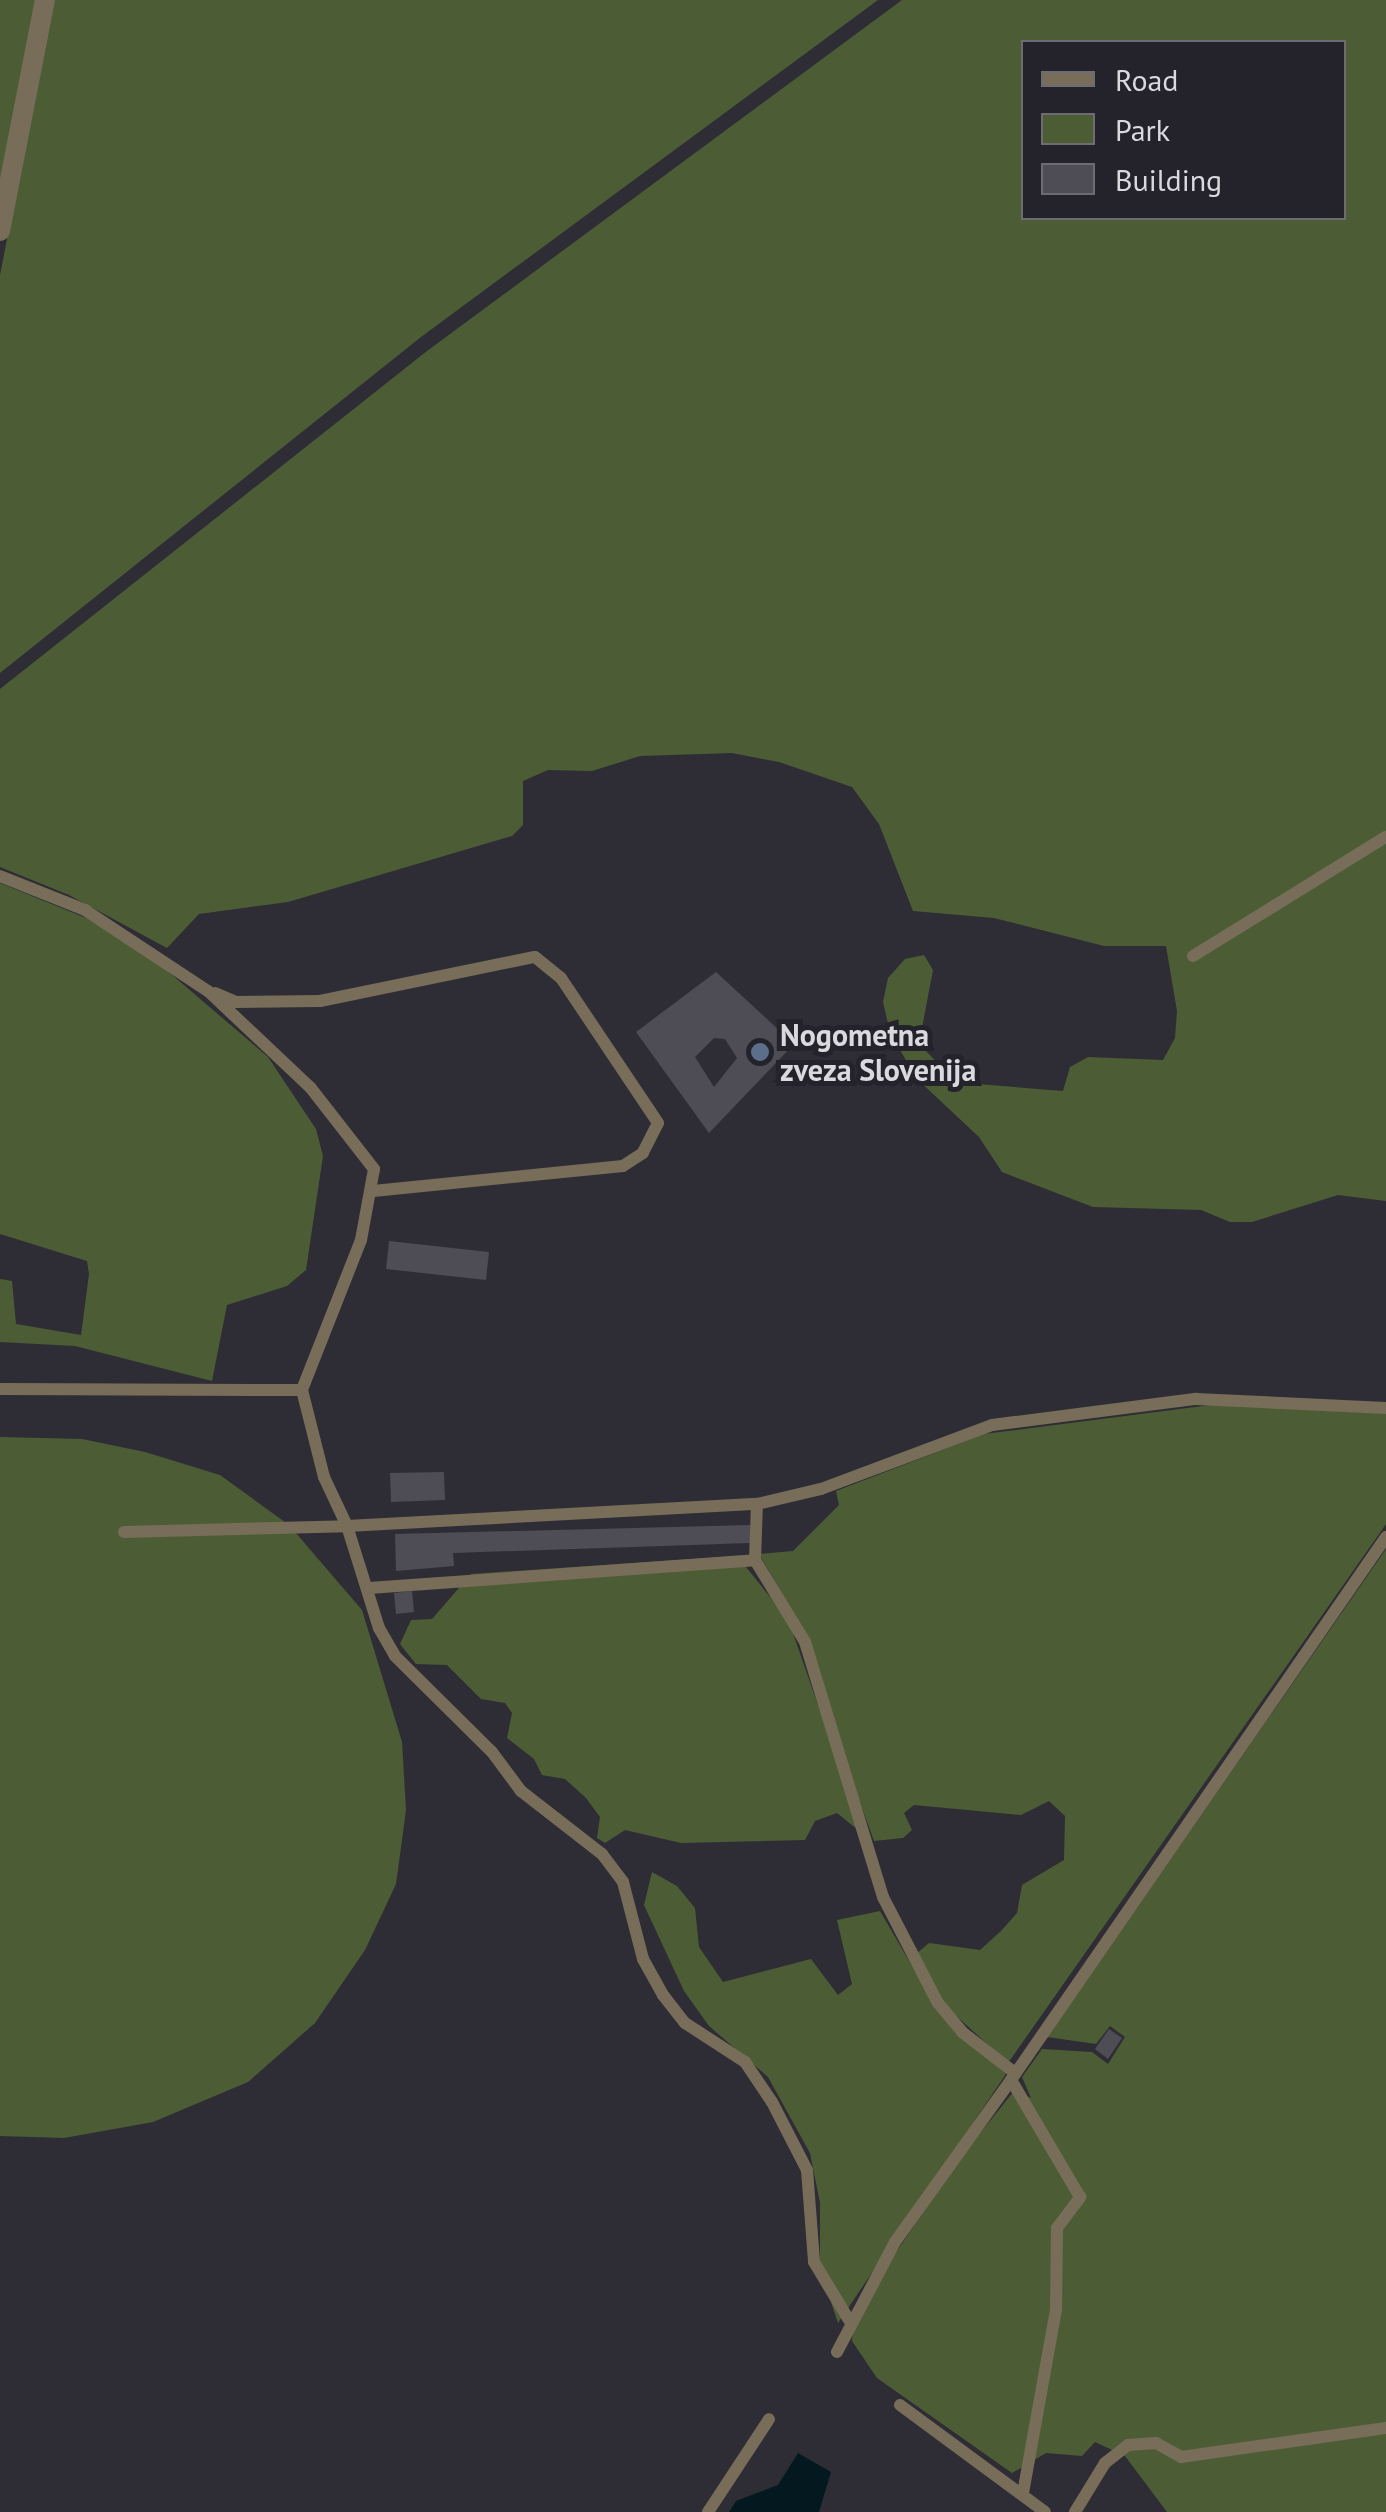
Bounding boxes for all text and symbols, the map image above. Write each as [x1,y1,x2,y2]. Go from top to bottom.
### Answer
legend [1021,40,1346,220]
text: Road [1115,60,1179,99]
text: Park [1115,110,1170,149]
text: Building [1115,160,1222,199]
place label: Nogometna zveza Slovenija [780,1017,976,1088]
marker: Nogometna zveza Slovenija [749,1041,771,1063]

